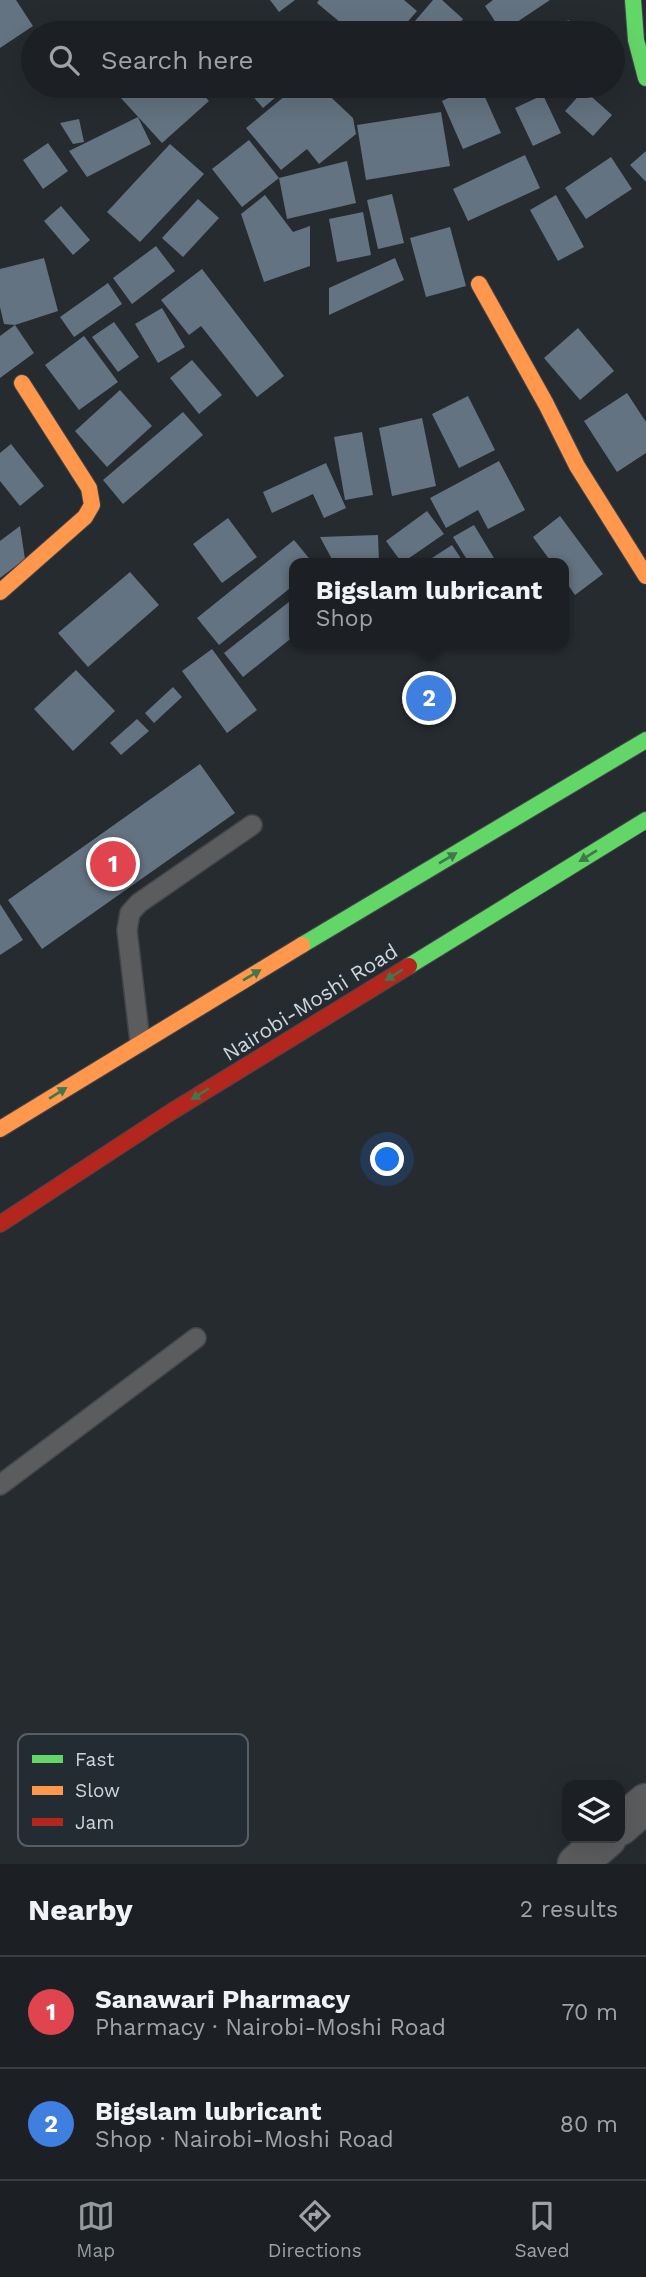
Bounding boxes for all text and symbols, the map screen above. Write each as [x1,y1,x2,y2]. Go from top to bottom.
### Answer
search box [21,21,625,98]
icon: search [45,41,83,79]
text: Search here [101,45,253,75]
popup [289,558,569,649]
text: Bigslam lubricant [316,575,542,605]
text: Shop [316,605,373,632]
pin: 2 [406,672,452,724]
pin: 1 [90,838,136,890]
one-way arrow [578,849,597,862]
one-way arrow [438,852,457,864]
street label: Nairobi-Moshi Road [218,938,402,1066]
one-way arrow [384,968,404,981]
one-way arrow [243,969,262,981]
one-way arrow [48,1086,68,1099]
one-way arrow [191,1088,210,1100]
your location [370,1142,404,1176]
legend [18,1734,248,1846]
text: Fast [75,1748,114,1771]
text: Slow [75,1779,120,1802]
map controls [562,1780,625,1843]
button: layers [562,1780,625,1843]
text: Jam [75,1811,114,1834]
text: Nearby [28,1892,133,1927]
text: 2 results [520,1896,618,1923]
text: Sanawari Pharmacy [95,1984,350,2014]
text: 1 [46,1999,56,2026]
text: 70 m [561,1999,618,2026]
text: Pharmacy · Nairobi-Moshi Road [95,2014,446,2041]
text: Bigslam lubricant [95,2096,321,2126]
text: 2 [44,2111,58,2138]
text: 80 m [560,2111,618,2138]
text: Shop · Nairobi-Moshi Road [95,2126,394,2153]
tab: Map [76,2197,115,2262]
tab: Directions [268,2197,362,2262]
tab: Saved [514,2197,570,2262]

